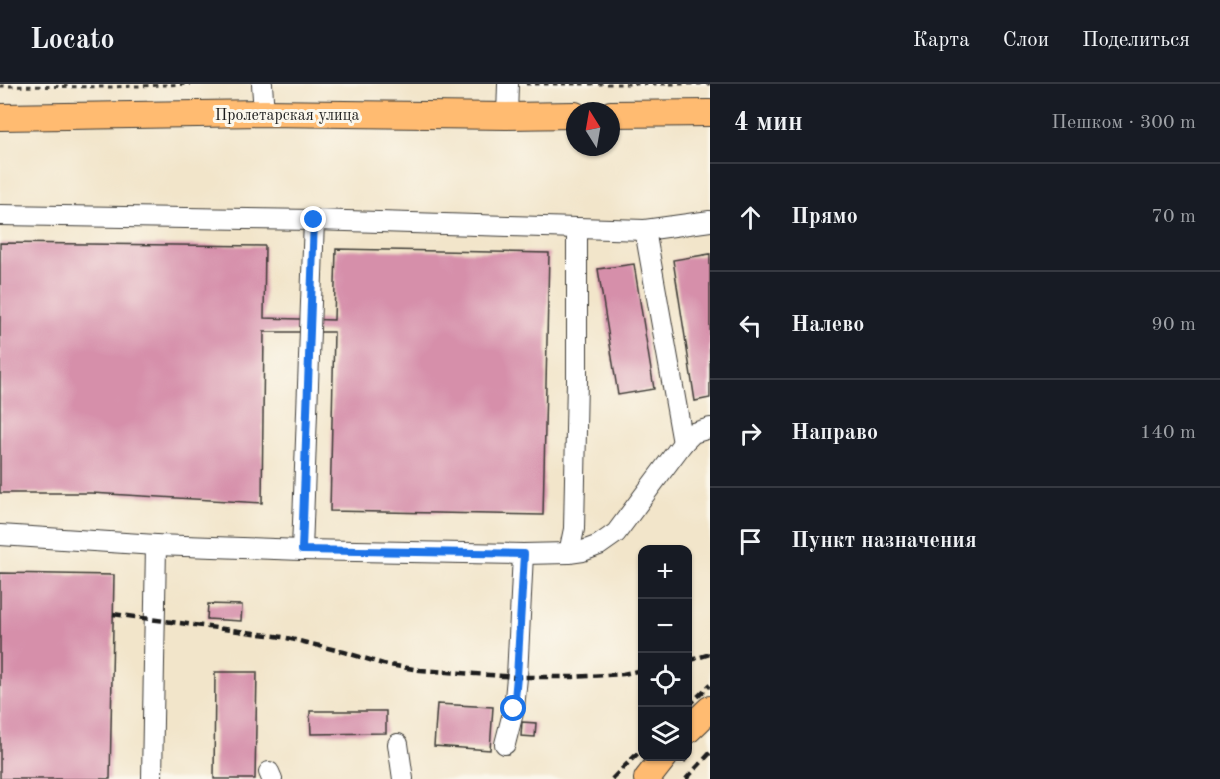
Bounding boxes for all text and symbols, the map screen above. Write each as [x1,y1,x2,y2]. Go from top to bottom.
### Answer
text: Locato [30,27,115,55]
text: Карта [913,30,970,51]
text: Слои [1003,30,1049,51]
text: Поделиться [1082,30,1190,51]
north arrow [566,102,620,156]
street label: Пролетарская улица [215,108,359,124]
text: 4 мин [734,110,803,136]
text: Пешком · 300 m [1051,113,1196,133]
icon: ahead [734,201,767,234]
route end [300,206,326,232]
text: Прямо [791,206,858,228]
text: 70 m [1151,207,1196,227]
icon: left [734,309,767,342]
text: Налево [791,314,864,336]
text: 90 m [1151,315,1196,335]
icon: right [734,417,767,450]
text: Направо [791,422,878,444]
text: 140 m [1140,423,1196,443]
icon: arrive [734,525,767,558]
text: Пункт назначения [791,530,977,552]
map controls [638,545,692,761]
button: + [638,545,692,599]
button: − [638,599,692,653]
button: locate [638,653,692,707]
route start [500,695,526,721]
button: layers [638,707,692,761]

